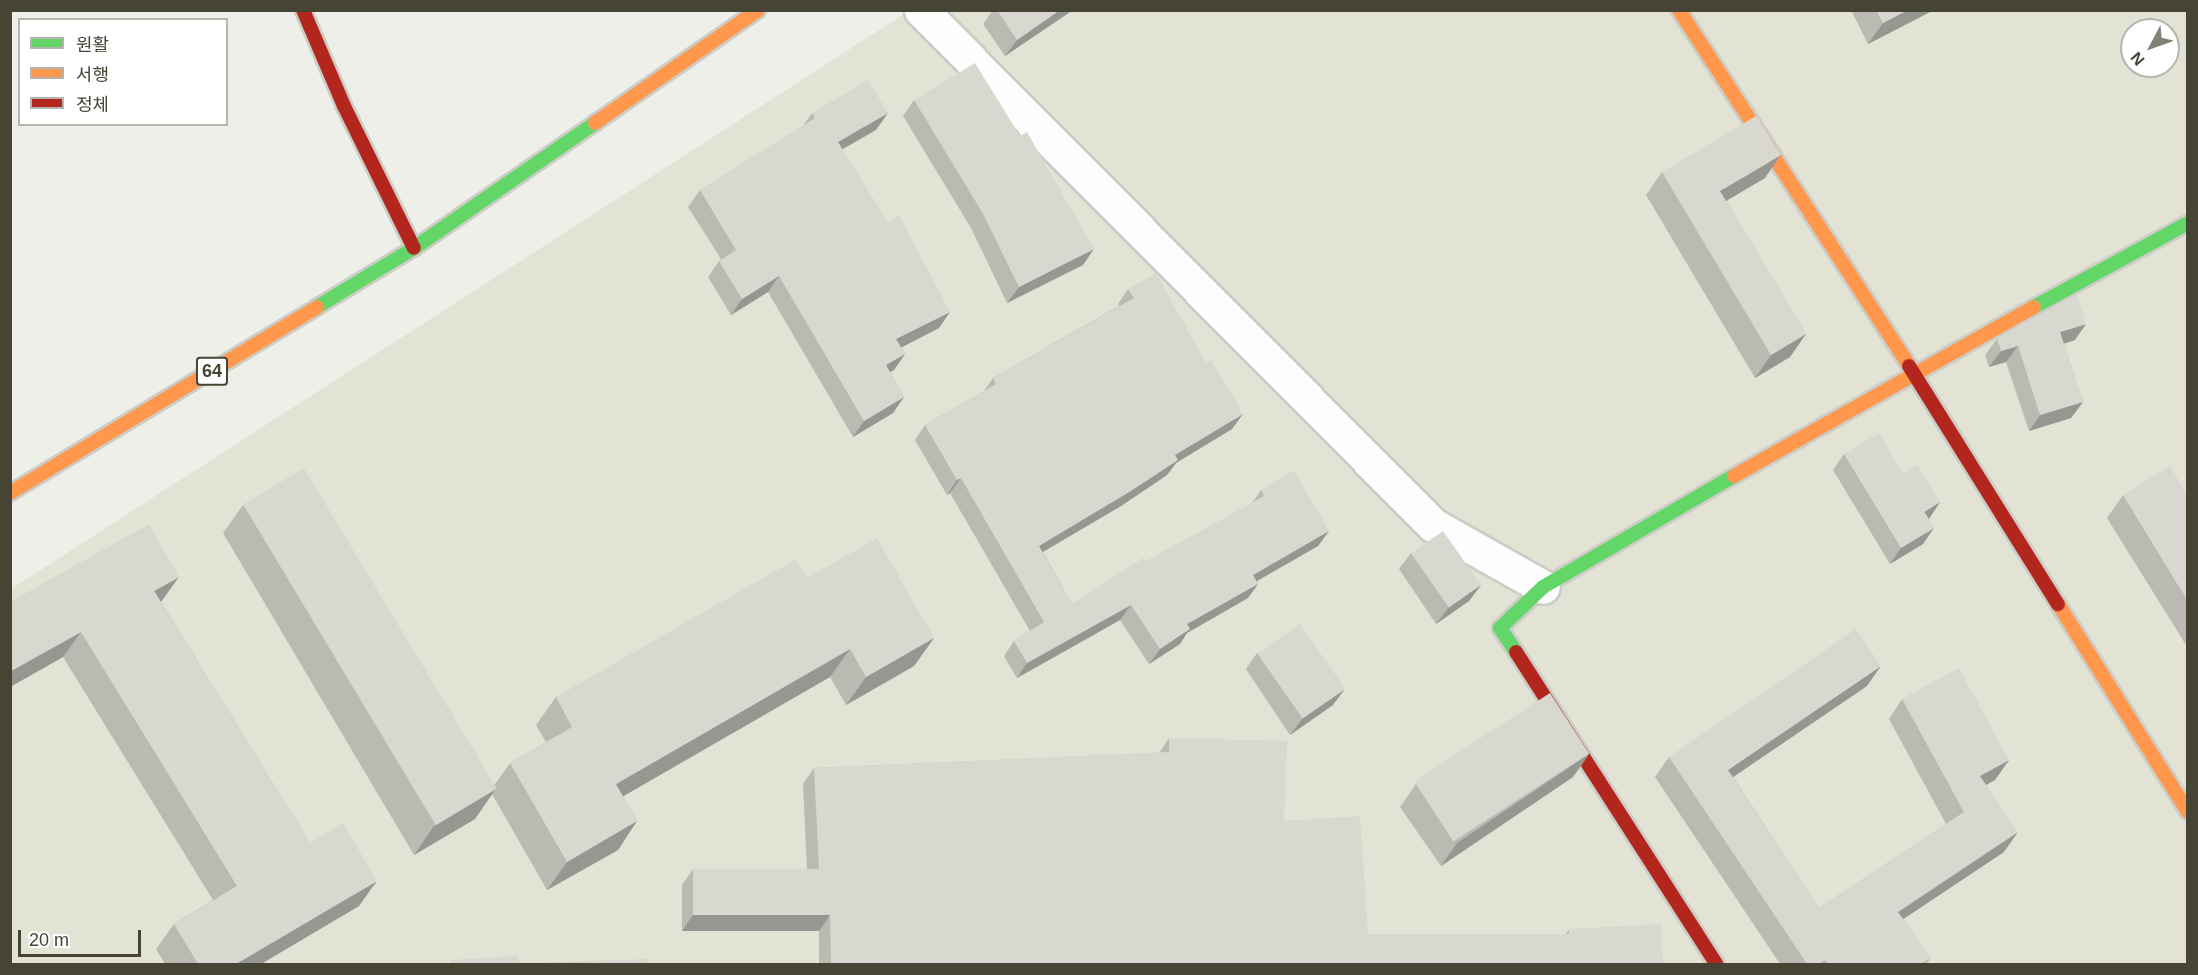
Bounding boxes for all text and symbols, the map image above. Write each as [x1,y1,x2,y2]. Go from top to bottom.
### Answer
legend [18,18,228,126]
north arrow [2120,18,2180,78]
text: 원활 [76,35,109,55]
text: N [2127,49,2148,69]
text: 서행 [76,65,109,85]
text: 정체 [76,95,109,115]
road number: 64 [196,356,228,386]
scale bar [21,918,144,956]
text: 20 m [29,930,69,950]

